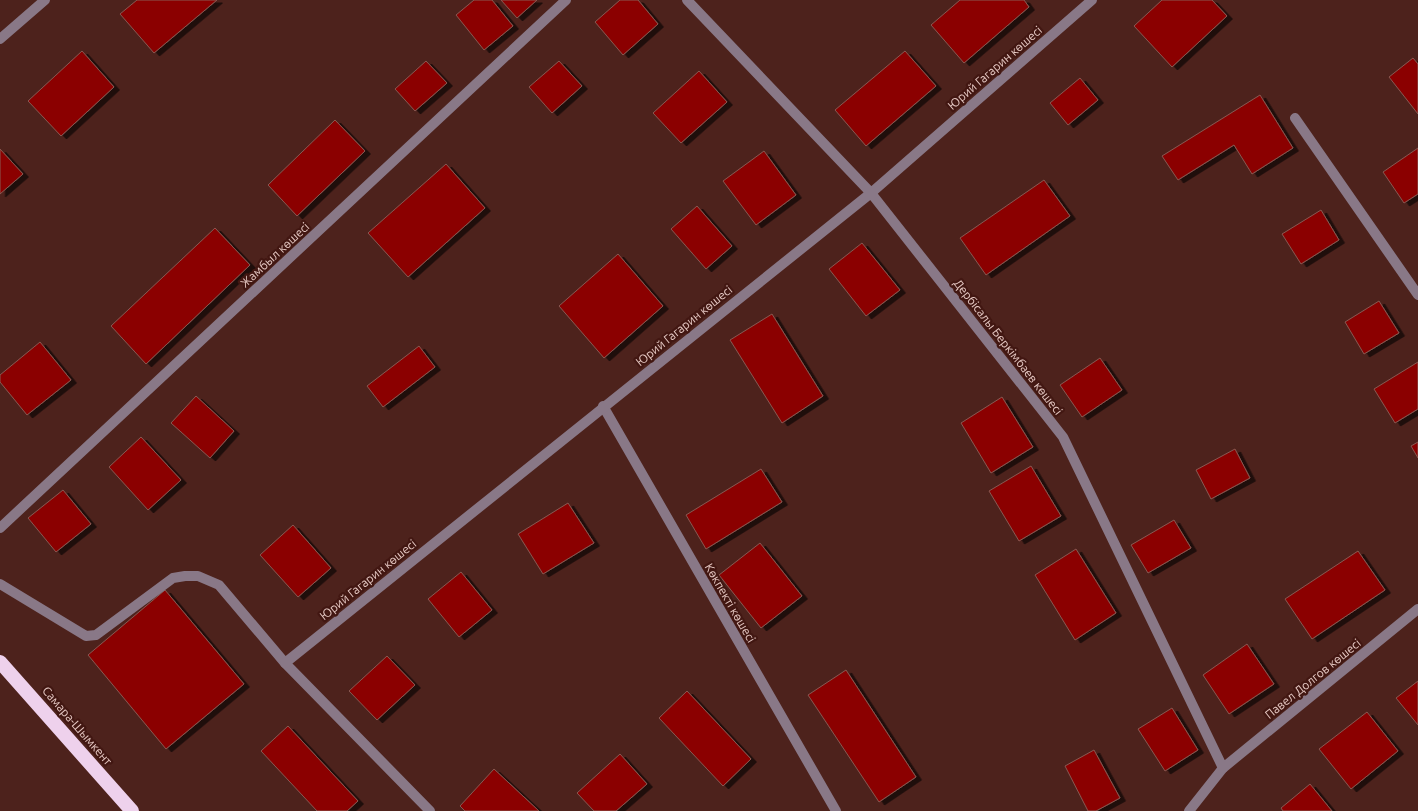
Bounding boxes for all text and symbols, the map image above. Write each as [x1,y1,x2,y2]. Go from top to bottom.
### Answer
street label: Юрий Гагарин көшесі [945,23,1044,112]
street label: Жамбыл көшесі [238,220,312,290]
street label: Дербісалы Беркімбаев көшесі [951,276,1065,417]
street label: Юрий Гагарин көшесі [633,283,734,368]
street label: Юрий Гагарин көшесі [317,537,418,622]
street label: Көкпекті көшесі [703,561,758,645]
street label: Павел Долгов көшесі [1262,636,1363,721]
street label: Самара-Шымкент [40,684,115,768]

